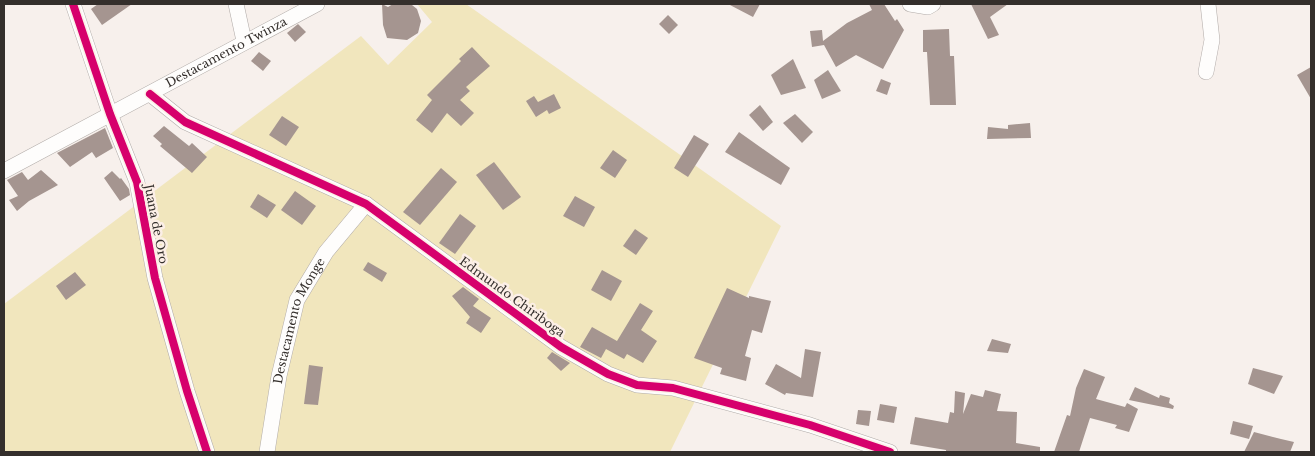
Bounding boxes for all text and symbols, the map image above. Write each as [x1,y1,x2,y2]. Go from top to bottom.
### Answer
street label: Destacamento Twinza [163,13,290,90]
street label: Juana de Oro [141,181,172,265]
street label: Edmundo Chiriboga [457,253,568,340]
street label: Destacamento Monge [270,255,328,385]

